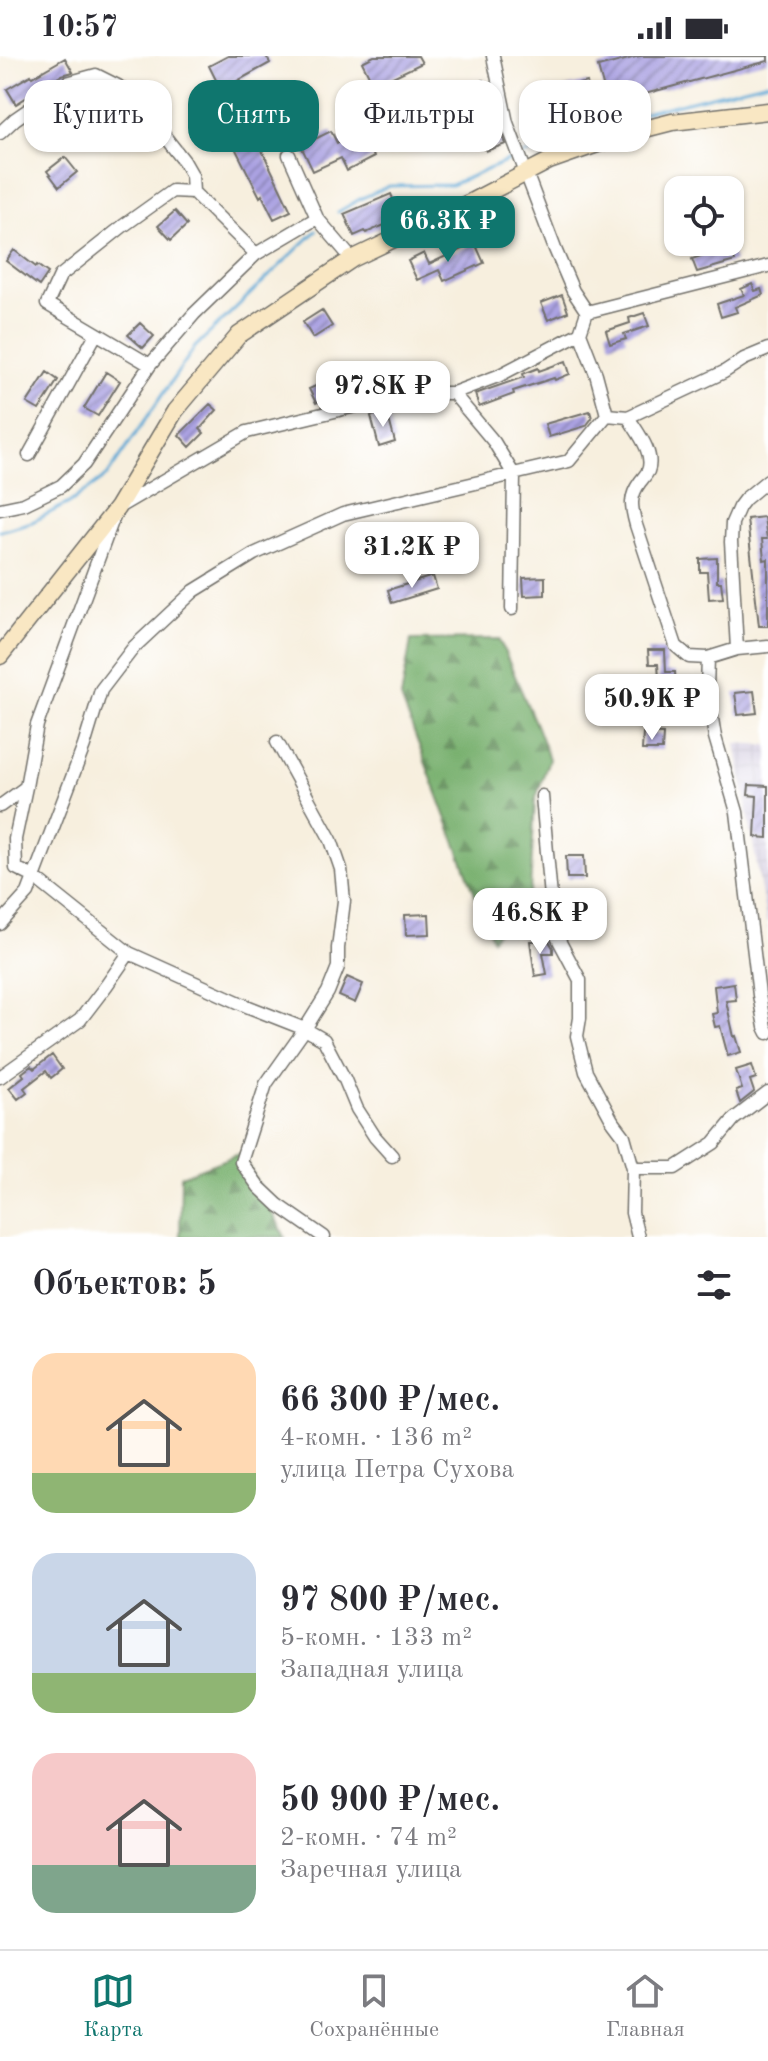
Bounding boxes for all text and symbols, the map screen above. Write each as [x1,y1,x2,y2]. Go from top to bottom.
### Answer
text: 10:57 [40,13,118,43]
chip: Купить [24,80,172,152]
chip: Снять [188,80,319,152]
chip: Фильтры [335,80,503,152]
chip: Новое [519,80,651,152]
map controls [664,176,744,256]
button: locate [664,176,744,256]
pin: 66.3K ₽ [374,196,522,264]
text: 66.3K ₽ [399,209,497,235]
pin: 97.8K ₽ [309,361,457,429]
text: 97.8K ₽ [334,374,432,400]
pin: 31.2K ₽ [338,522,486,590]
text: 31.2K ₽ [363,535,461,561]
pin: 50.9K ₽ [578,674,726,742]
text: 50.9K ₽ [603,687,701,713]
pin: 46.8K ₽ [466,888,614,956]
text: 46.8K ₽ [491,901,589,927]
icon: filters [692,1263,736,1307]
text: Объектов: 5 [32,1268,217,1302]
text: 66 300 ₽/мес. [280,1384,500,1418]
icon: home [96,1385,192,1481]
text: 4-комн. · 136 m² [280,1425,472,1451]
text: улица Петра Сухова [280,1457,514,1483]
text: 97 800 ₽/мес. [280,1584,500,1618]
icon: home [96,1585,192,1681]
text: 5-комн. · 133 m² [280,1625,472,1651]
text: Западная улица [280,1657,463,1683]
text: 50 900 ₽/мес. [280,1784,500,1818]
icon: home [96,1785,192,1881]
text: 2-комн. · 74 m² [280,1825,457,1851]
text: Заречная улица [280,1857,462,1883]
tab: Карта [83,1969,143,2044]
tab: Сохранённые [309,1969,439,2044]
tab: Главная [606,1969,685,2044]

